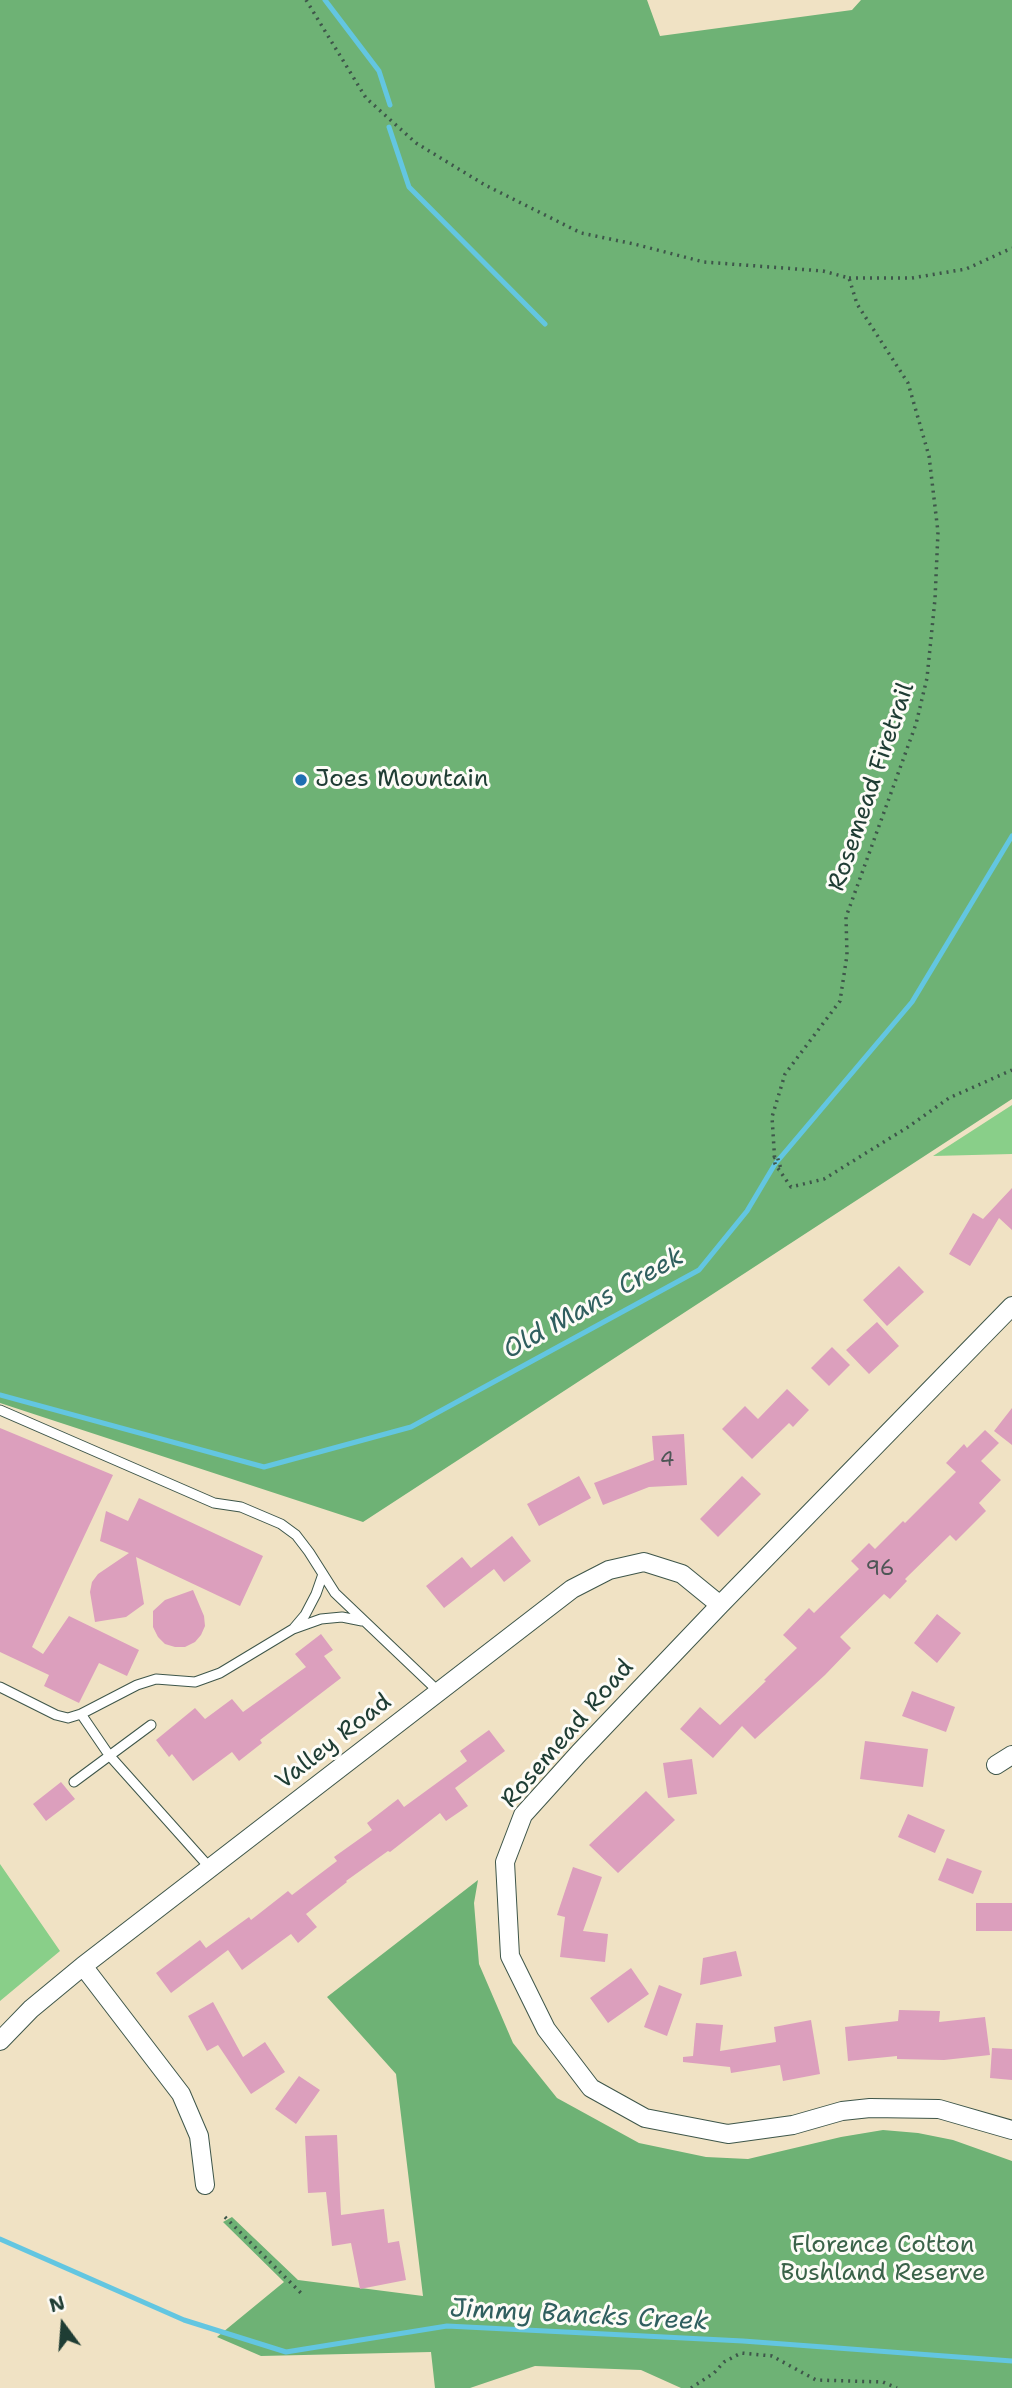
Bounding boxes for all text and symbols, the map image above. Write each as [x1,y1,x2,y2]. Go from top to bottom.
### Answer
street label: Rosemead Firetrail [823,679,921,895]
place label: Joes Mountain [315,766,488,794]
marker: Joes Mountain [293,772,309,788]
water label: Old Mans Creek [498,1241,690,1367]
house number: 4 [660,1448,674,1474]
house number: 96 [866,1557,894,1583]
street label: Rosemead Road [496,1654,640,1814]
street label: Valley Road [270,1688,398,1796]
park label: Florence Cotton Bushland Reserve [780,2232,986,2288]
north arrow [28,2290,98,2360]
text: N [46,2290,68,2318]
water label: Jimmy Bancks Creek [449,2294,709,2338]

